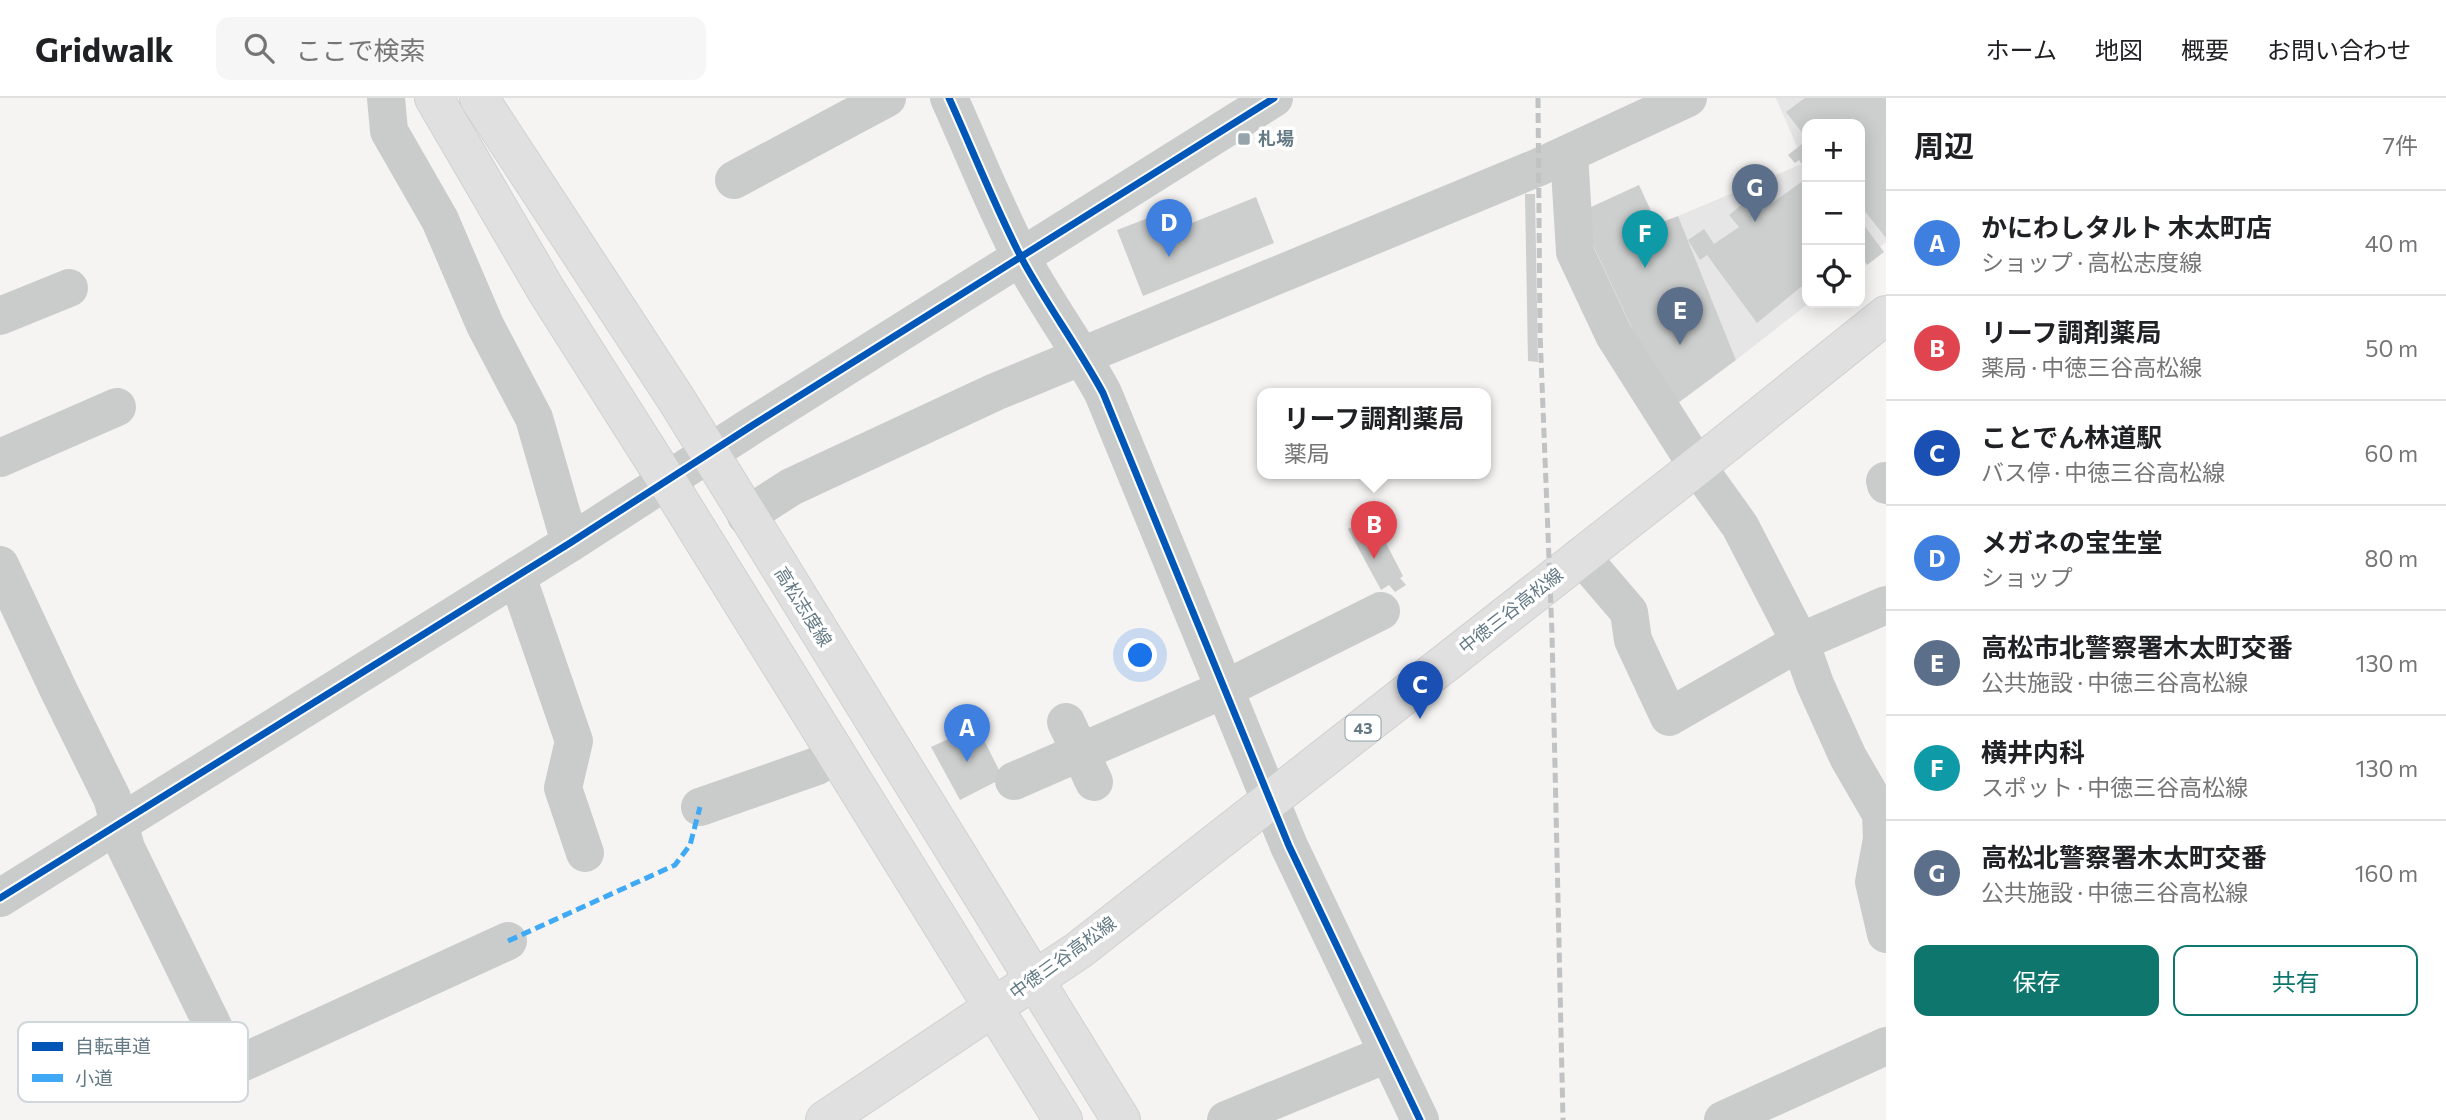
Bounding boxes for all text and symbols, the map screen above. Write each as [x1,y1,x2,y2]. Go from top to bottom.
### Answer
search box [216,17,706,80]
text: Gridwalk [35,28,174,69]
icon: search [240,29,278,67]
text: ここで検索 [296,34,426,65]
text: ホーム [1986,35,2057,64]
text: 地図 [2095,35,2143,64]
text: 概要 [2181,35,2229,64]
text: お問い合わせ [2267,35,2411,64]
map controls [1802,119,1865,308]
button: + [1802,119,1865,182]
text: 周辺 [1914,126,1974,163]
place label: 札場 [1258,127,1294,149]
marker: 札場 [1236,131,1252,147]
text: 7件 [2383,131,2418,159]
pin: G [1732,164,1778,222]
button: − [1802,182,1865,245]
pin: D [1146,199,1192,257]
pin: F [1622,210,1668,268]
text: かにわしタルト 木太町店 [1981,211,2272,242]
text: A [1929,229,1945,257]
text: 40 m [2365,229,2418,257]
button: locate [1802,245,1865,308]
text: ショップ · 高松志度線 [1981,248,2202,276]
pin: E [1657,287,1703,345]
text: リーフ調剤薬局 [1981,316,2161,347]
text: B [1929,334,1945,362]
text: 50 m [2365,334,2418,362]
text: 薬局 · 中徳三谷高松線 [1981,353,2202,381]
popup [1257,388,1491,479]
text: リーフ調剤薬局 [1284,402,1464,433]
text: ことでん林道駅 [1981,421,2162,452]
text: 薬局 [1284,439,1330,467]
text: C [1929,439,1945,467]
text: 60 m [2365,439,2418,467]
text: バス停 · 中徳三谷高松線 [1981,458,2225,486]
pin: B [1351,501,1397,559]
text: メガネの宝生堂 [1981,526,2163,557]
text: D [1929,544,1945,572]
text: 80 m [2365,544,2418,572]
street label: 高松志度線 [771,562,837,650]
street label: 中徳三谷高松線 [1454,563,1567,658]
text: ショップ [1981,563,2073,591]
text: 高松市北警察署木太町交番 [1981,631,2293,662]
your location [1123,638,1157,672]
text: E [1930,649,1944,677]
text: 130 m [2356,649,2418,677]
pin: C [1397,661,1443,719]
text: 公共施設 · 中徳三谷高松線 [1981,668,2248,696]
pin: A [944,704,990,762]
road number: 43 [1346,716,1380,740]
text: 横井内科 [1981,736,2085,767]
text: F [1930,754,1944,782]
text: 130 m [2356,754,2418,782]
text: スポット · 中徳三谷高松線 [1981,773,2248,801]
text: 高松北警察署木太町交番 [1981,841,2267,872]
text: G [1929,859,1945,887]
text: 160 m [2355,859,2418,887]
text: 公共施設 · 中徳三谷高松線 [1981,878,2248,906]
street label: 中徳三谷高松線 [1005,911,1120,1003]
button: 保存 [1914,945,2159,1016]
button: 共有 [2173,945,2418,1016]
legend [18,1022,248,1102]
text: 自転車道 [75,1034,151,1057]
text: 小道 [75,1066,113,1089]

